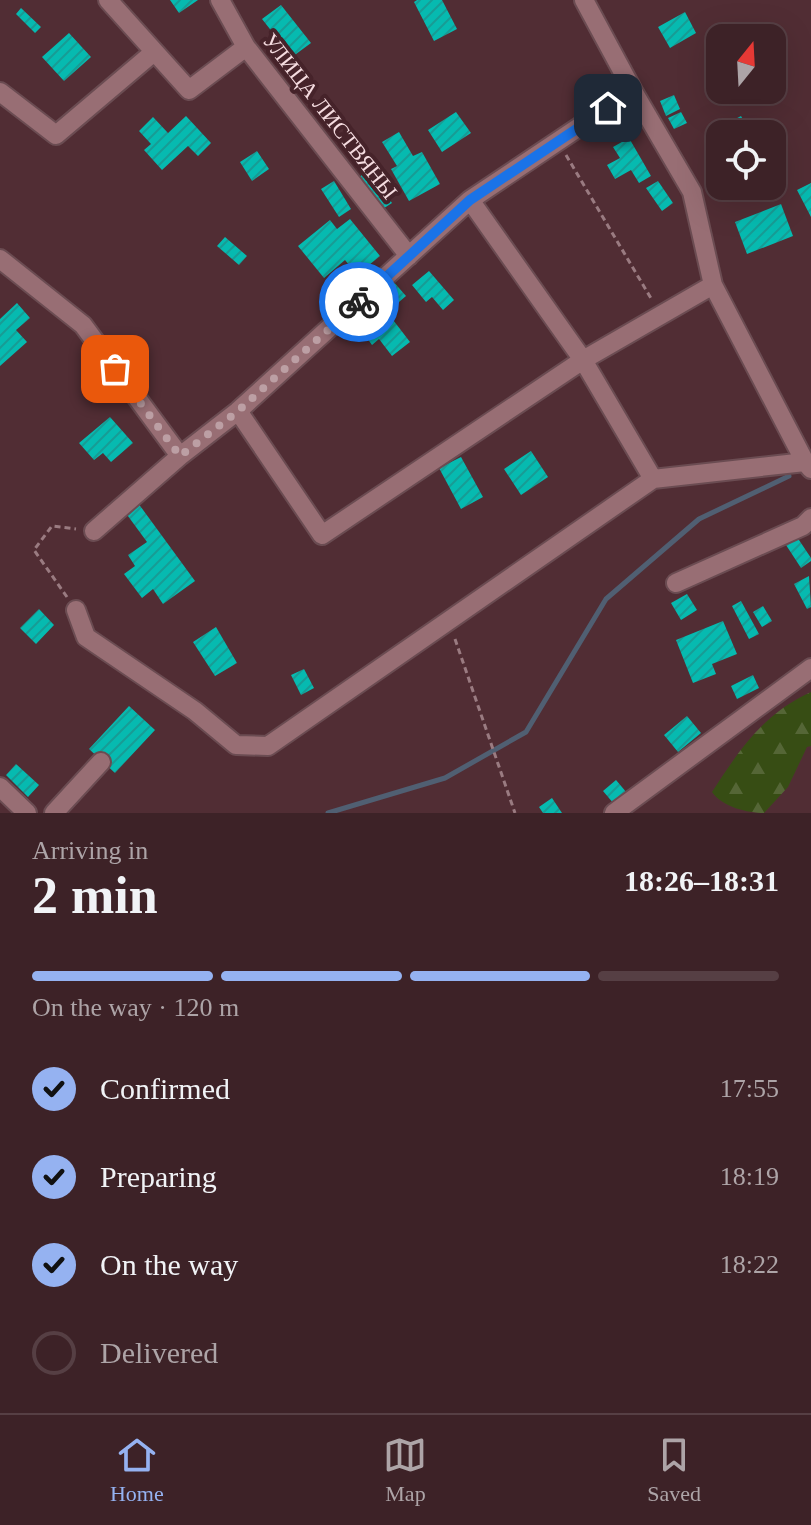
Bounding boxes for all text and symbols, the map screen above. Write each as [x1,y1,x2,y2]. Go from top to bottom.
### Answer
north arrow [706,24,786,104]
map controls [706,24,786,200]
street label: УЛИЦА ЛИСТВЯНЫ [258,28,402,204]
pin [574,74,642,142]
icon: home [586,86,630,130]
button: locate [706,120,786,200]
courier [319,262,399,342]
icon: bike [337,280,381,324]
pin [81,335,149,403]
icon: bag [93,347,137,391]
text: Arriving in [32,836,148,865]
text: 18:26–18:31 [624,864,779,897]
text: 2 min [32,867,158,924]
text: On the way · 120 m [32,993,239,1022]
icon: check [32,1067,76,1111]
text: Confirmed [100,1072,230,1105]
text: 17:55 [720,1074,779,1103]
icon: check [32,1155,76,1199]
text: Preparing [100,1160,217,1193]
text: 18:19 [720,1162,779,1191]
icon: check [32,1243,76,1287]
text: On the way [100,1248,238,1281]
text: 18:22 [720,1250,779,1279]
text: Delivered [100,1336,218,1369]
tab: Home [110,1433,164,1507]
tab: Map [383,1433,427,1507]
tab: Saved [647,1433,701,1507]

